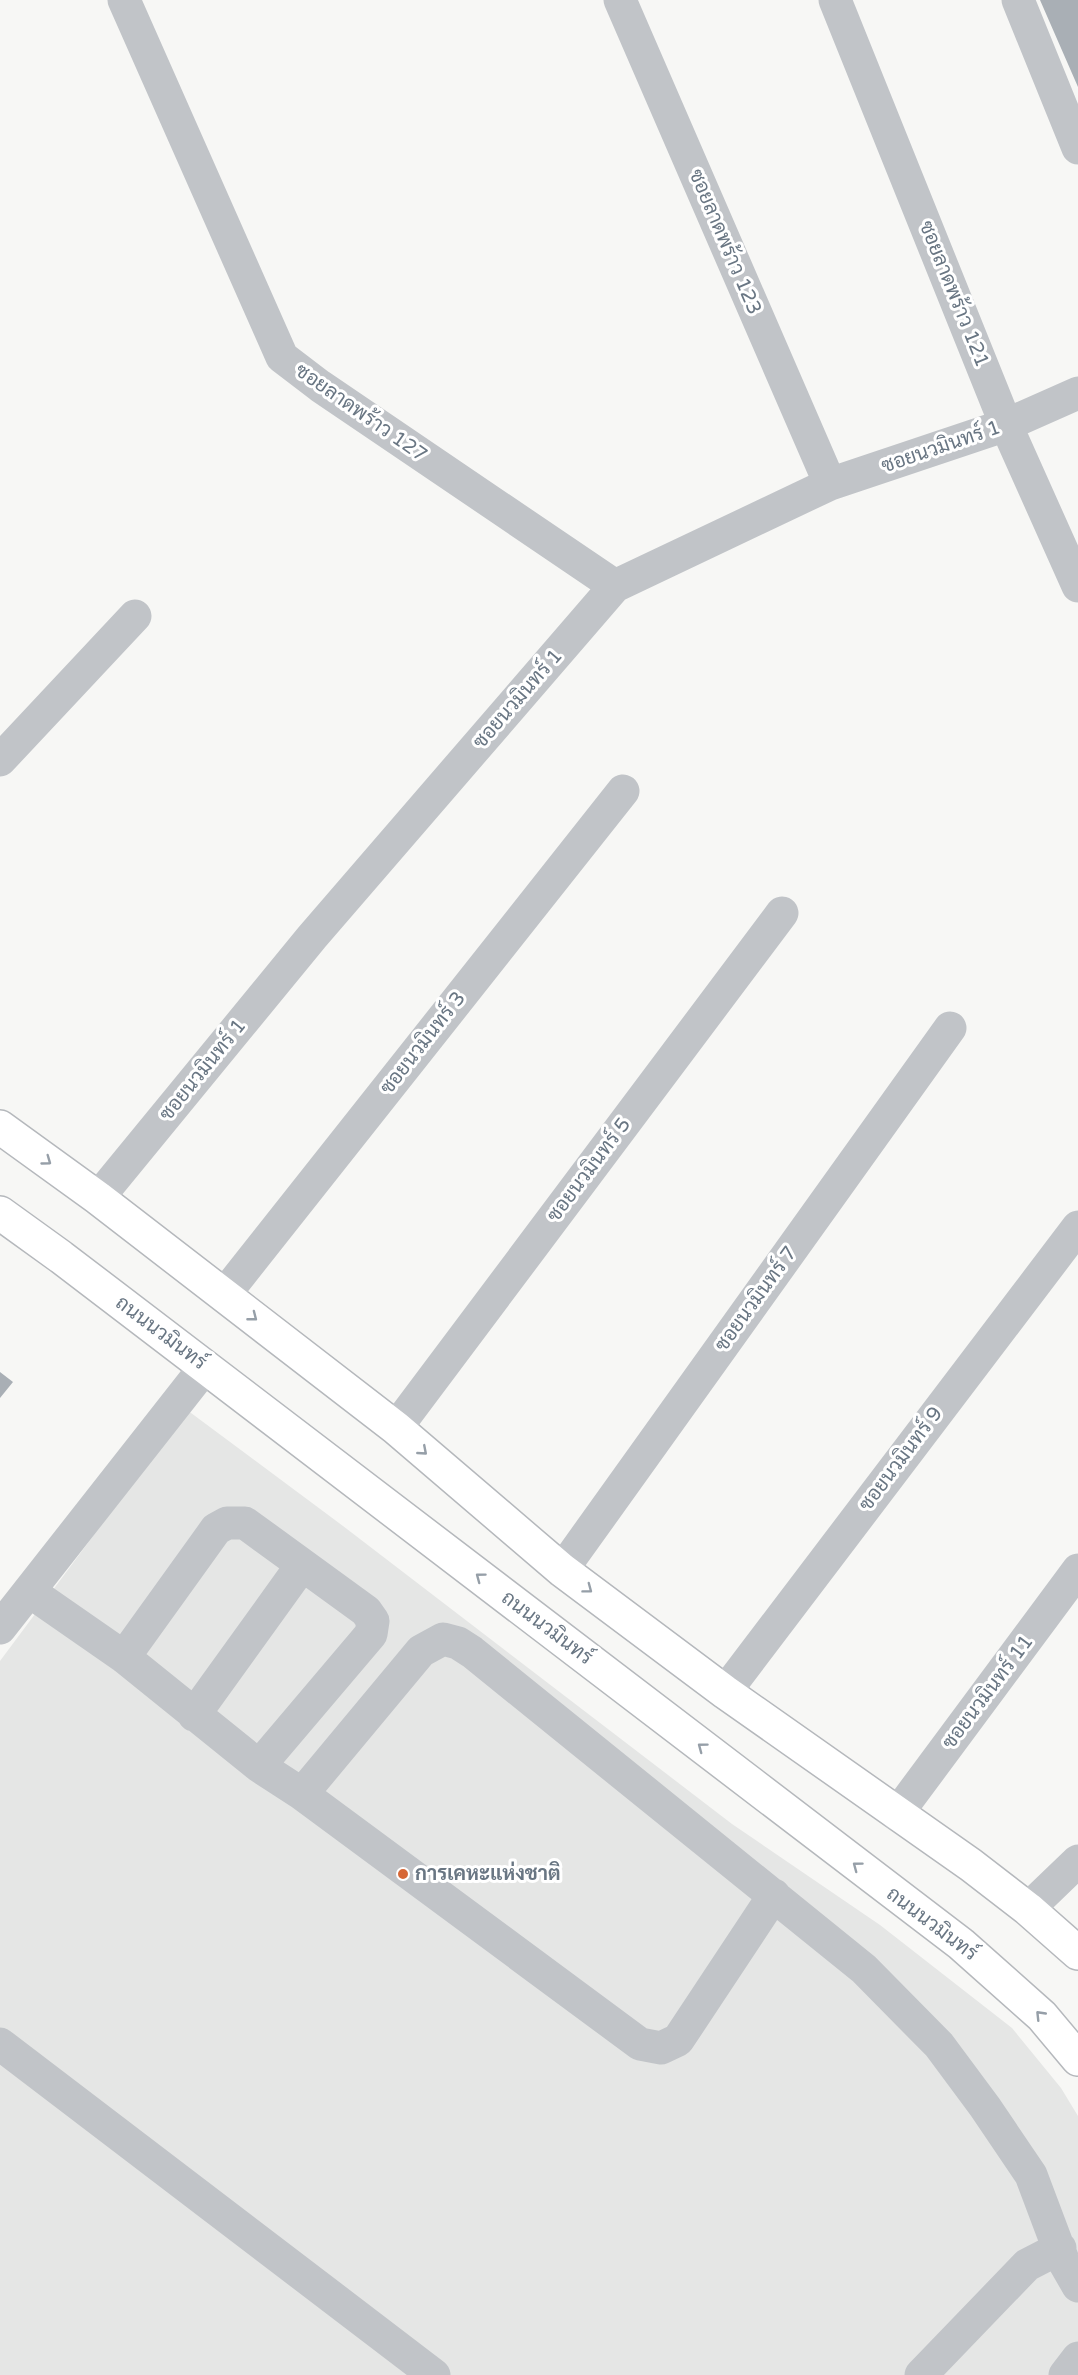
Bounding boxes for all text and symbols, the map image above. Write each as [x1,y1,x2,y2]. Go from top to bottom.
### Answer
street label: ซอยลาดพร้าว 123 [684,165,767,318]
street label: ซอยลาดพร้าว 121 [914,217,995,371]
street label: ซอยลาดพร้าว 127 [290,358,432,467]
street label: ซอยนวมินทร์ 1 [877,413,1004,479]
street label: ซอยนวมินทร์ 1 [466,642,568,754]
street label: ซอยนวมินทร์ 3 [373,985,471,1099]
street label: ซอยนวมินทร์ 1 [152,1012,251,1126]
street label: ซอยนวมินทร์ 5 [540,1111,636,1227]
one-way arrow [41,1154,52,1165]
street label: ซอยนวมินทร์ 7 [707,1240,802,1356]
street label: ถนนนวมินทร์ [111,1289,213,1375]
one-way arrow [246,1310,257,1321]
street label: ซอยนวมินทร์ 9 [852,1400,948,1516]
one-way arrow [416,1443,427,1454]
one-way arrow [476,1574,487,1585]
one-way arrow [581,1582,592,1593]
street label: ถนนนวมินทร์ [497,1584,599,1670]
street label: ซอยนวมินทร์ 11 [935,1628,1039,1754]
one-way arrow [697,1743,708,1754]
place label: การเคหะแห่งชาติ [415,1861,561,1886]
one-way arrow [852,1862,863,1873]
marker: การเคหะแห่งชาติ [396,1867,410,1881]
street label: ถนนนวมินทร์ [882,1880,984,1966]
one-way arrow [1037,2011,1048,2022]

